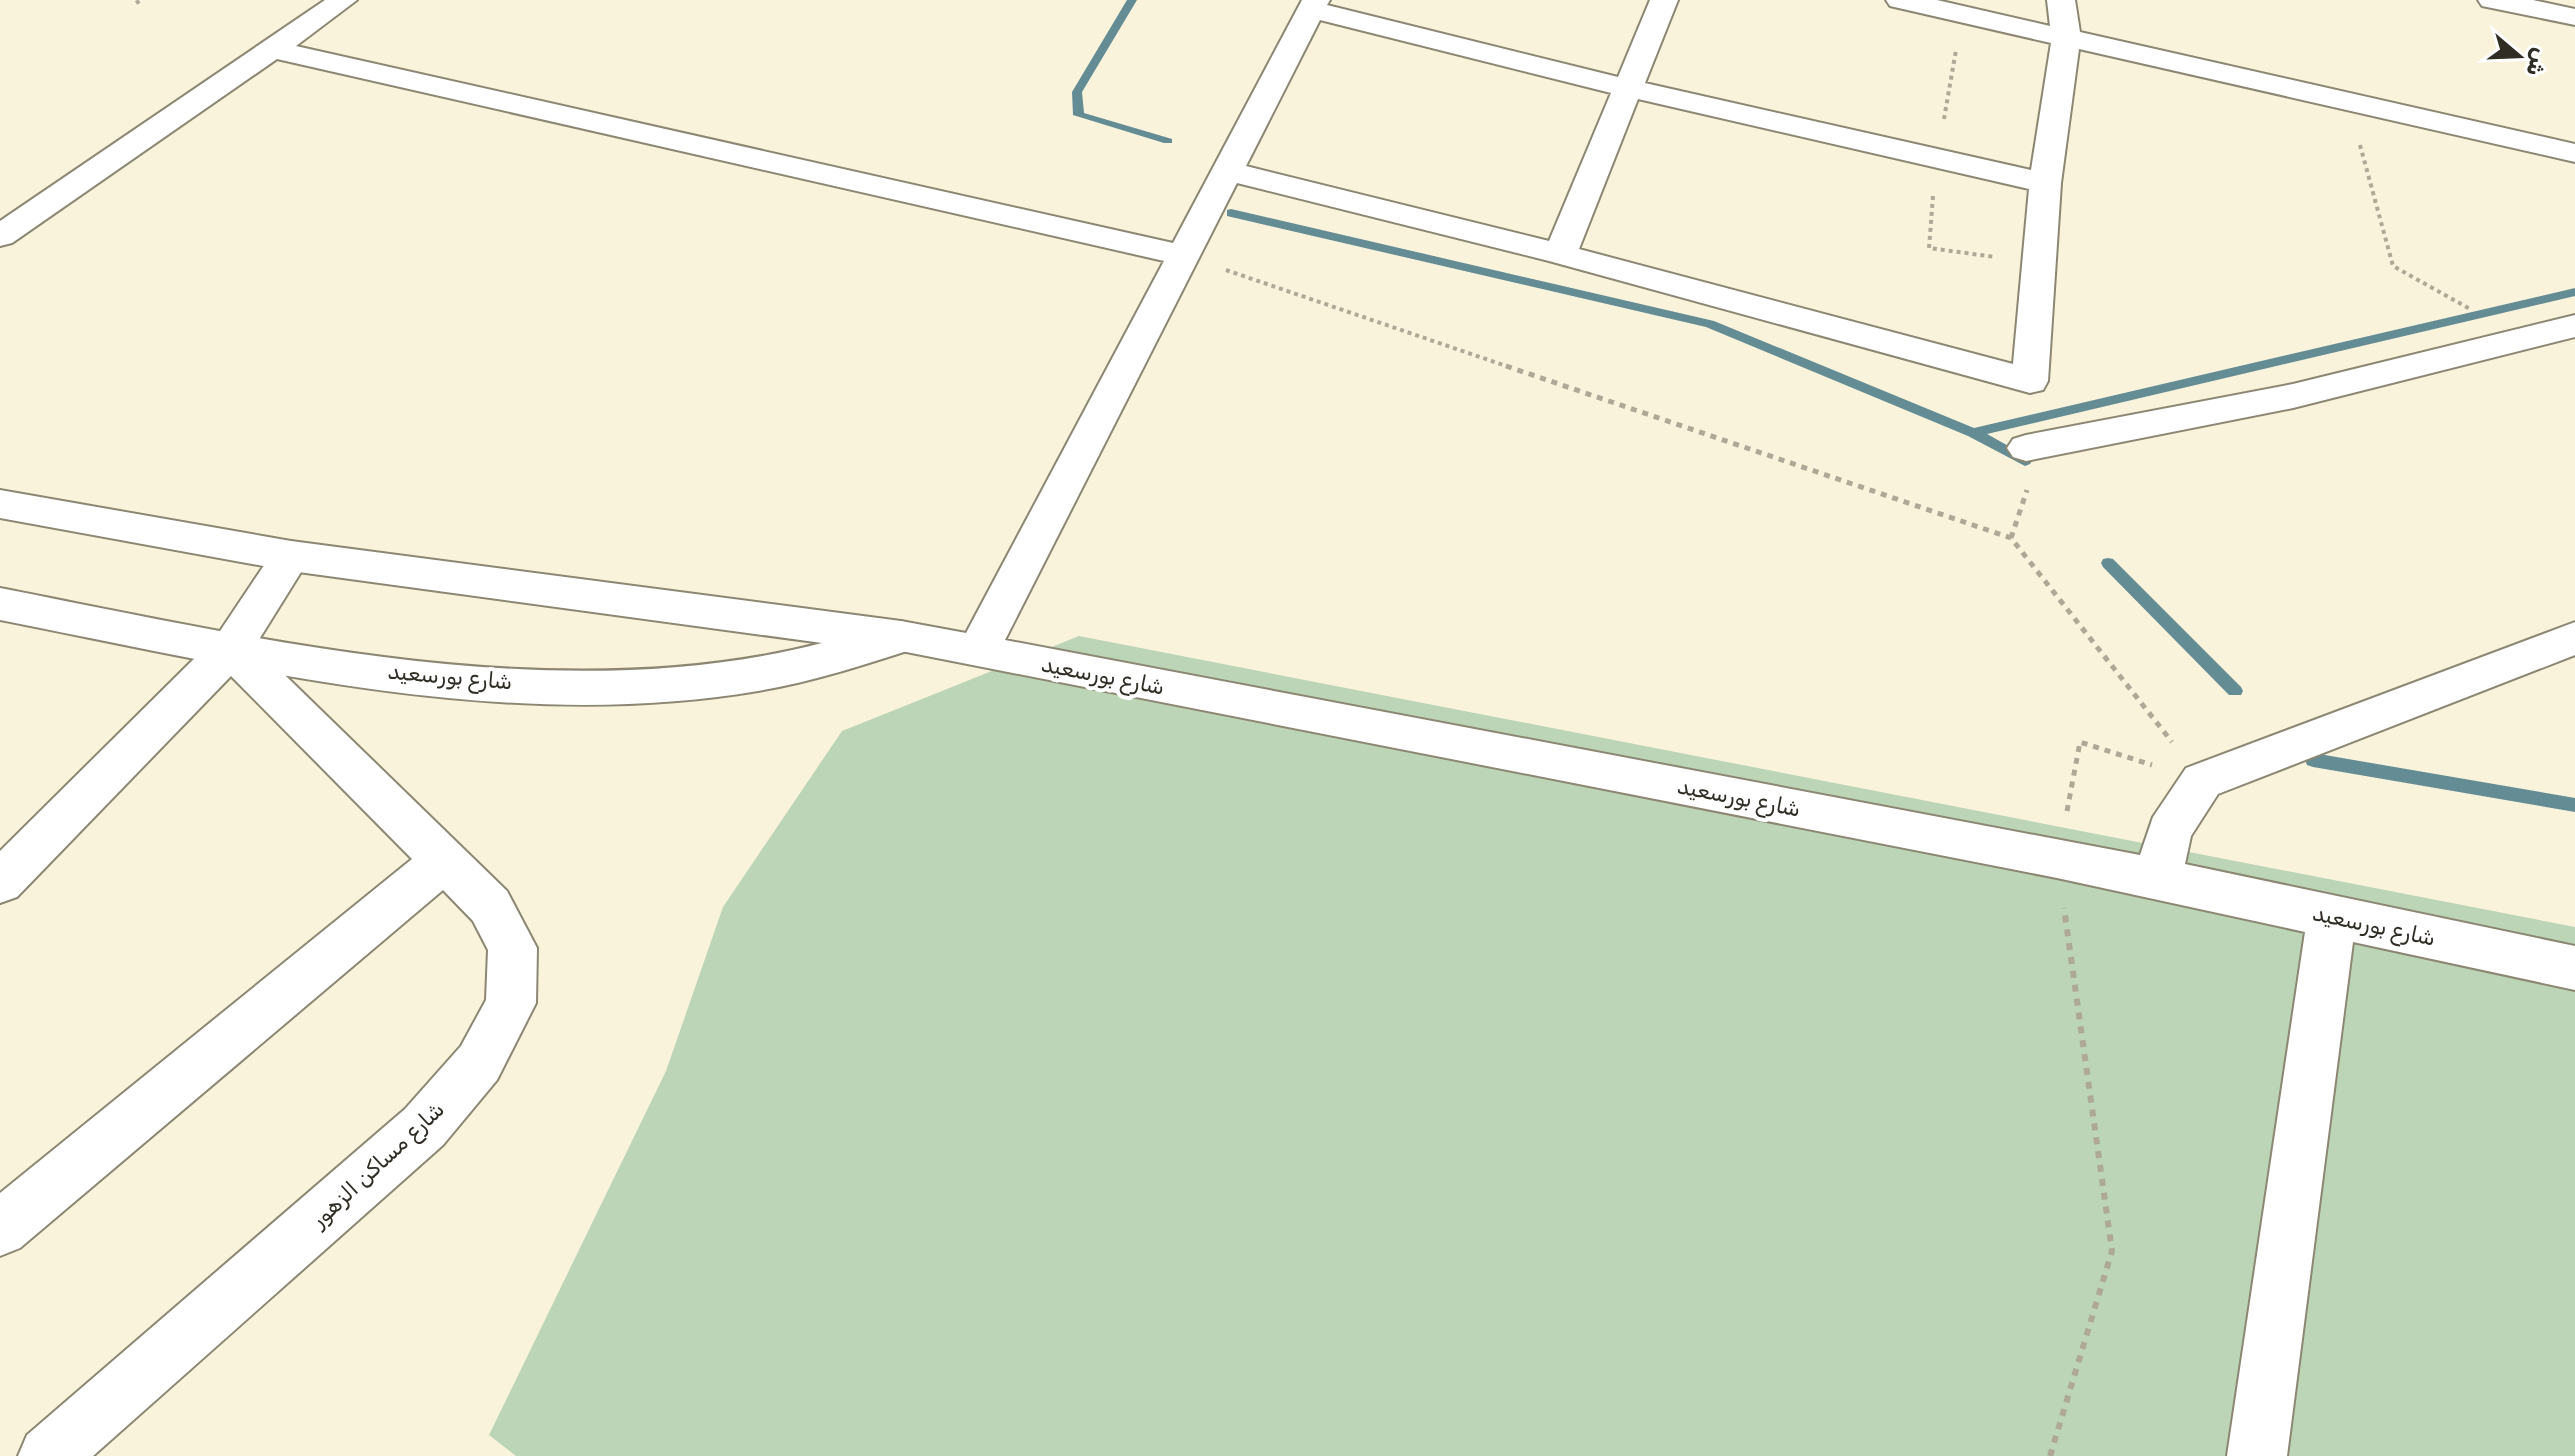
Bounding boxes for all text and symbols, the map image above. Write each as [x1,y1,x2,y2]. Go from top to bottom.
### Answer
north arrow [2479,16,2559,96]
text: ش [2520,45,2555,80]
street label: شارع بورسعيد [1039,650,1167,703]
street label: شارع بورسعيد [386,658,513,697]
street label: شارع بورسعيد [1675,772,1803,825]
street label: شارع بورسعيد [2310,899,2438,954]
street label: شارع مساكن الزهور [304,1096,451,1236]

